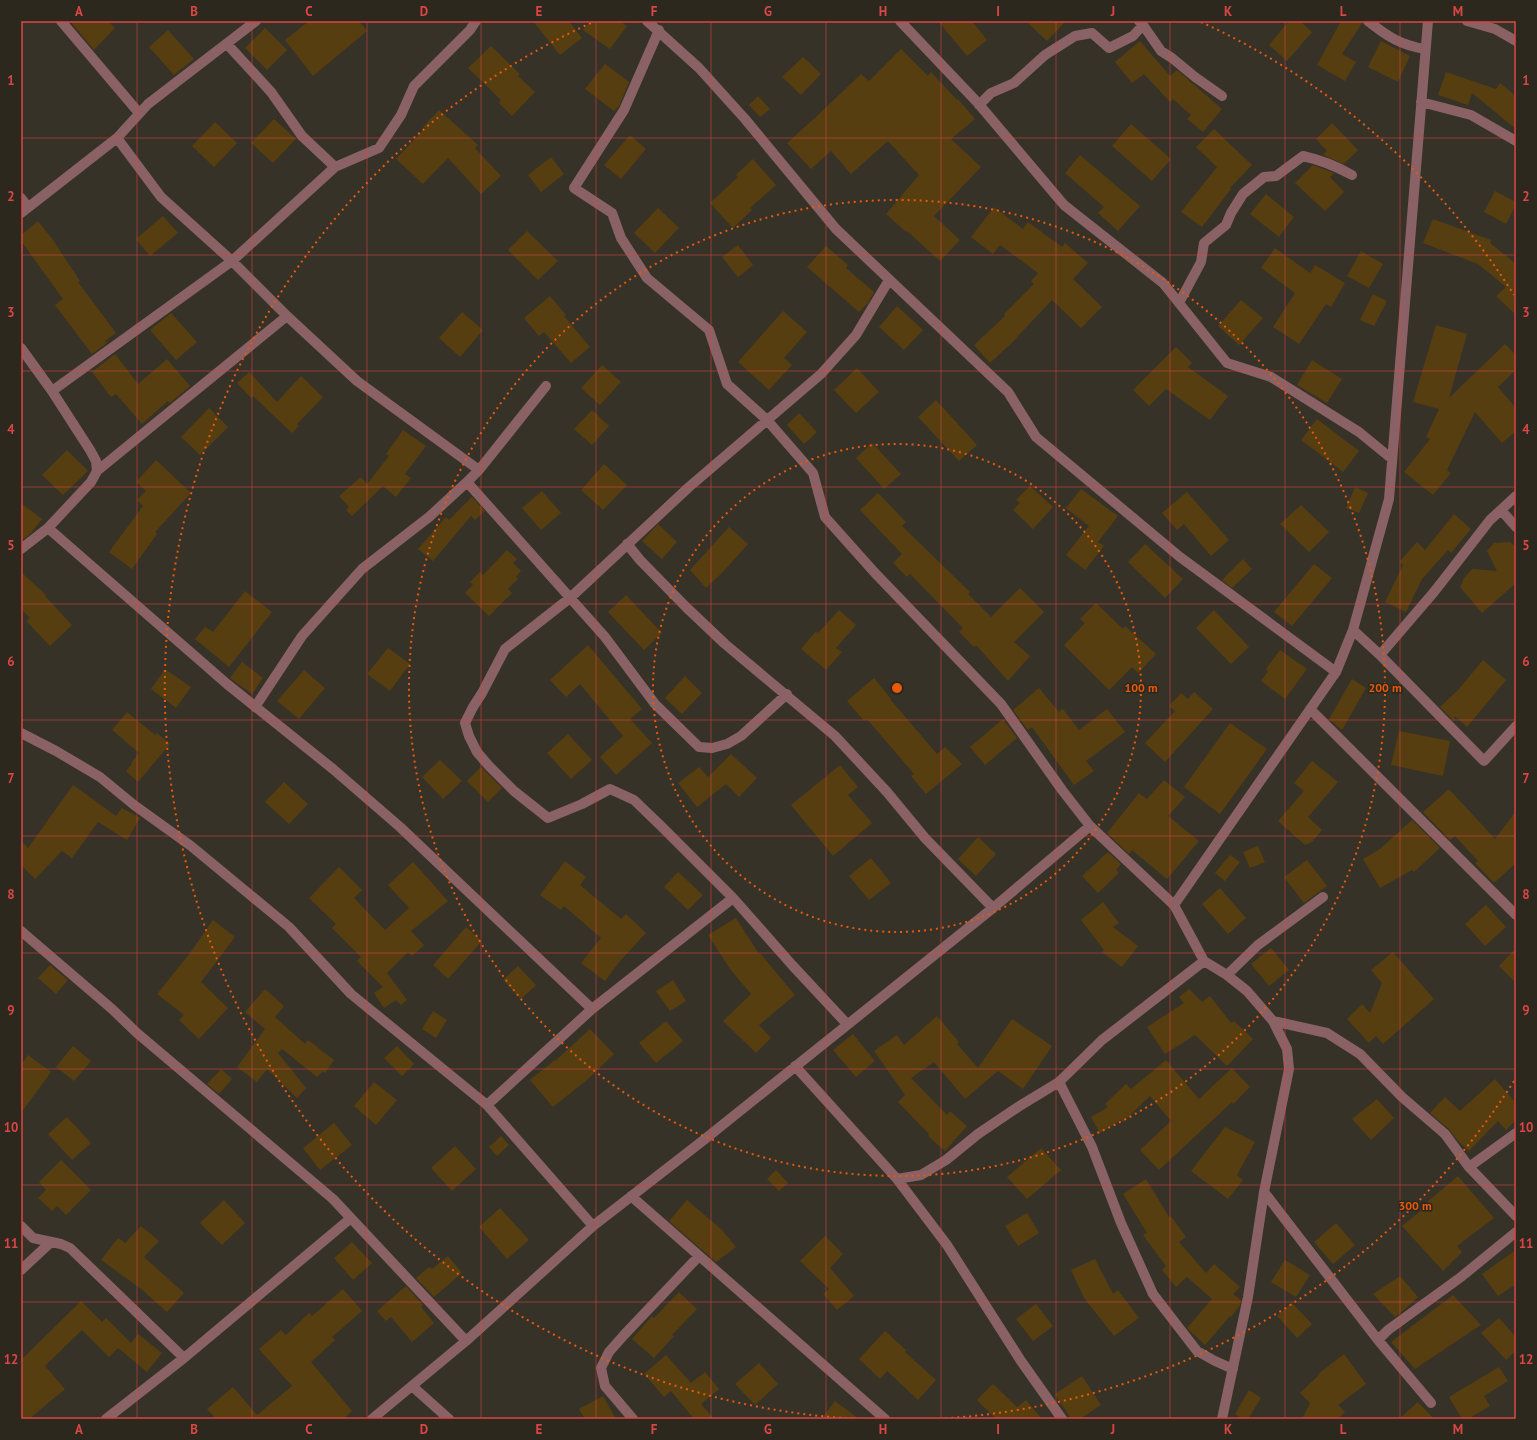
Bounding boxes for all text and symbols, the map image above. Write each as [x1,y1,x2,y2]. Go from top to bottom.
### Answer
text: A [75,3,83,20]
text: B [190,3,198,20]
text: C [305,3,313,20]
text: D [420,3,428,20]
text: E [536,3,543,20]
text: F [651,3,658,20]
text: G [764,3,772,20]
text: H [879,3,887,20]
text: I [996,3,1000,20]
text: J [1110,3,1115,20]
text: K [1224,3,1232,20]
text: L [1340,3,1347,20]
text: M [1453,3,1463,20]
text: 1 [7,72,15,89]
text: 1 [1522,72,1530,89]
text: 2 [7,188,15,205]
text: 2 [1522,188,1530,205]
text: 3 [7,304,15,321]
text: 3 [1522,304,1530,321]
text: 4 [7,421,15,438]
text: 4 [1522,421,1530,438]
text: 5 [7,537,15,554]
text: 5 [1522,537,1530,554]
text: 6 [7,653,15,670]
text: 6 [1522,653,1530,670]
text: 100 m [1124,680,1158,695]
text: 200 m [1368,680,1402,695]
centre of rings [890,681,904,695]
text: 7 [7,770,15,787]
text: 7 [1522,770,1530,787]
text: 8 [7,886,15,903]
text: 8 [1522,886,1530,903]
text: 9 [7,1002,15,1019]
text: 9 [1522,1002,1530,1019]
text: 10 [4,1119,18,1136]
text: 10 [1519,1119,1533,1136]
text: 300 m [1398,1198,1432,1213]
text: 11 [4,1235,18,1252]
text: 11 [1519,1235,1533,1252]
text: 12 [4,1351,18,1368]
text: 12 [1519,1351,1533,1368]
text: A [75,1421,83,1438]
text: B [190,1421,198,1438]
text: C [305,1421,313,1438]
text: D [420,1421,428,1438]
text: E [536,1421,543,1438]
text: F [651,1421,658,1438]
text: G [764,1421,772,1438]
text: H [879,1421,887,1438]
text: I [996,1421,1000,1438]
text: J [1110,1421,1115,1438]
text: K [1224,1421,1232,1438]
text: L [1340,1421,1347,1438]
text: M [1453,1421,1463,1438]

